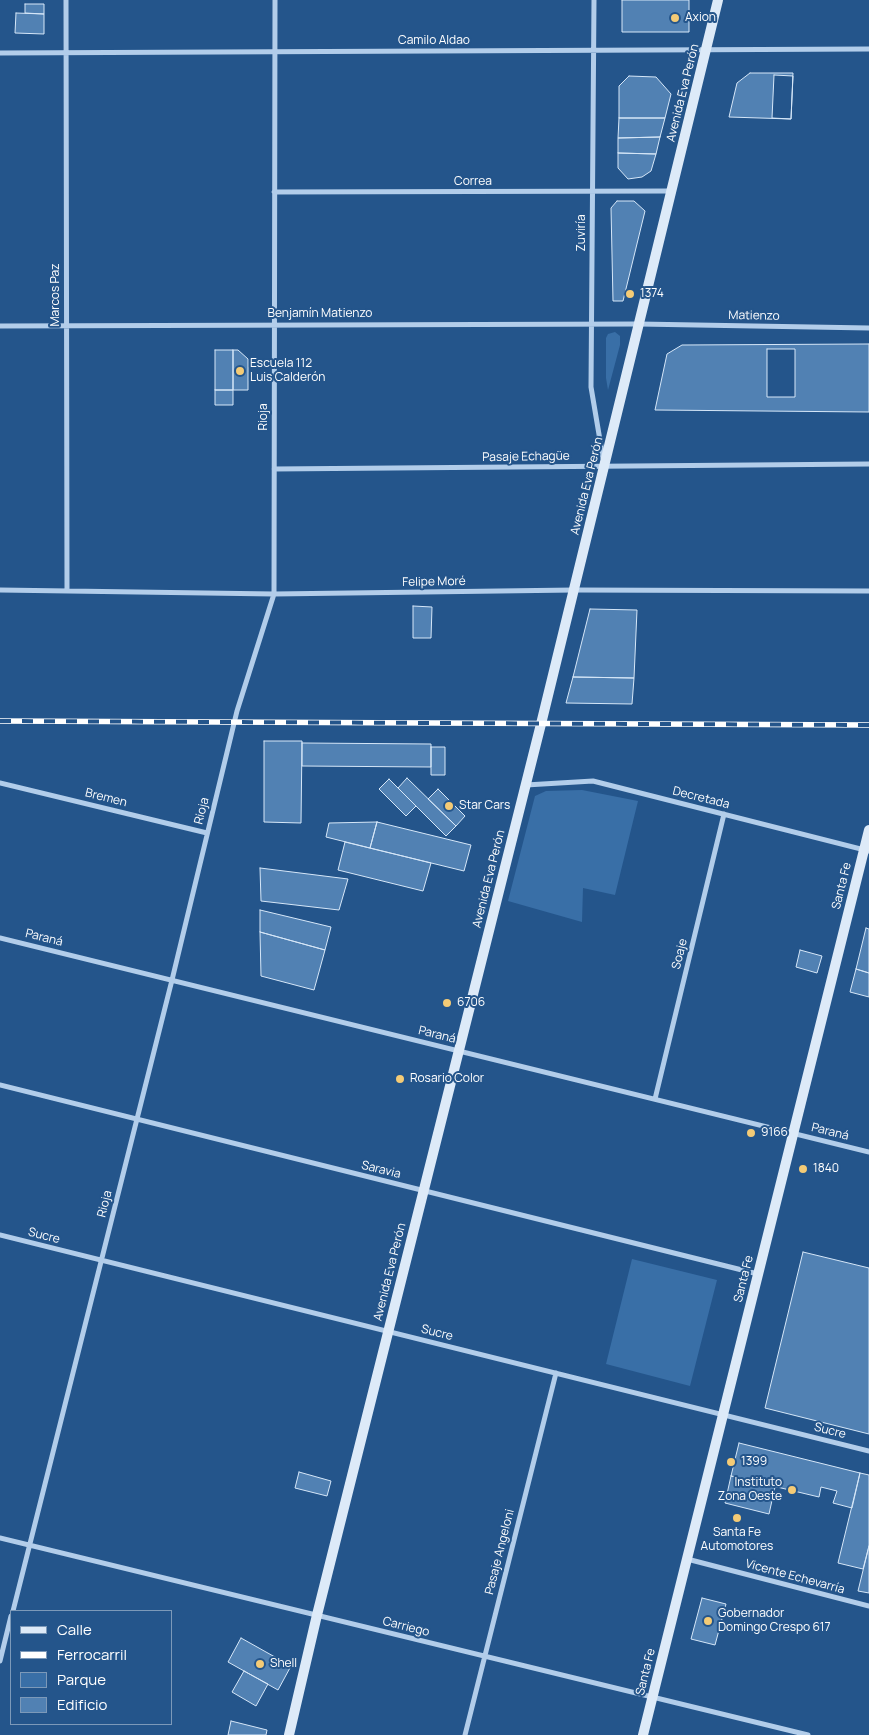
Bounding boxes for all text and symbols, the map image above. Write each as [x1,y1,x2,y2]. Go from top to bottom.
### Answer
place label: Axion [685,11,716,25]
marker: Axion [669,12,681,24]
street label: Camilo Aldao [398,34,470,48]
street label: Avenida Eva Perón [664,43,702,143]
street label: Correa [454,175,492,189]
street label: Zuviría [575,214,589,252]
street label: Marcos Paz [49,263,63,327]
place label: 1374 [640,287,664,301]
marker: 1374 [624,288,636,300]
street label: Benjamín Matienzo [268,307,372,321]
street label: Matienzo [728,308,780,324]
place label: Escuela 112 Luis Calderón [250,357,325,385]
marker: Escuela 112 Luis Calderón [234,365,246,377]
street label: Rioja [257,403,271,431]
street label: Avenida Eva Perón [568,436,606,536]
street label: Pasaje Echagüe [482,449,570,465]
street label: Felipe Moré [402,574,466,590]
street label: Decretada [671,784,731,812]
street label: Bremen [84,786,128,810]
street label: Rioja [192,796,212,826]
place label: Star Cars [459,799,510,813]
marker: Star Cars [443,800,455,812]
street label: Avenida Eva Perón [470,829,508,929]
street label: Santa Fe [829,861,855,911]
street label: Paraná [24,926,64,950]
street label: Soaje [669,937,691,971]
place label: 6706 [457,996,485,1010]
marker: 6706 [441,997,453,1009]
street label: Paraná [417,1023,457,1047]
place label: Rosario Color [410,1072,484,1086]
marker: Rosario Color [394,1073,406,1085]
street label: Paraná [810,1120,850,1144]
place label: 9166 [761,1126,788,1140]
marker: 9166 [745,1127,757,1139]
street label: Saravia [360,1158,402,1182]
place label: 1840 [813,1162,839,1176]
marker: 1840 [797,1163,809,1175]
street label: Rioja [95,1189,115,1219]
street label: Avenida Eva Perón [371,1222,409,1322]
street label: Sucre [27,1225,61,1247]
street label: Santa Fe [731,1254,757,1304]
street label: Sucre [420,1322,454,1344]
street label: Sucre [813,1420,847,1442]
place label: 1399 [741,1455,767,1469]
marker: 1399 [725,1456,737,1468]
place label: Instituto Zona Oeste [718,1476,782,1504]
marker: Instituto Zona Oeste [786,1484,798,1496]
street label: Pasaje Angeloni [482,1508,518,1596]
marker: Santa Fe Automotores [731,1512,743,1524]
place label: Santa Fe Automotores [701,1526,773,1554]
street label: Vicente Echevarría [744,1557,846,1597]
place label: Gobernador Domingo Crespo 617 [718,1607,831,1635]
legend [10,1610,172,1725]
street label: Carriego [381,1614,431,1640]
marker: Gobernador Domingo Crespo 617 [702,1615,714,1627]
text: Calle [57,1619,92,1640]
text: Ferrocarril [57,1644,127,1665]
street label: Santa Fe [633,1647,659,1697]
place label: Shell [270,1657,297,1671]
marker: Shell [254,1658,266,1670]
text: Parque [57,1669,106,1690]
text: Edificio [57,1694,107,1715]

